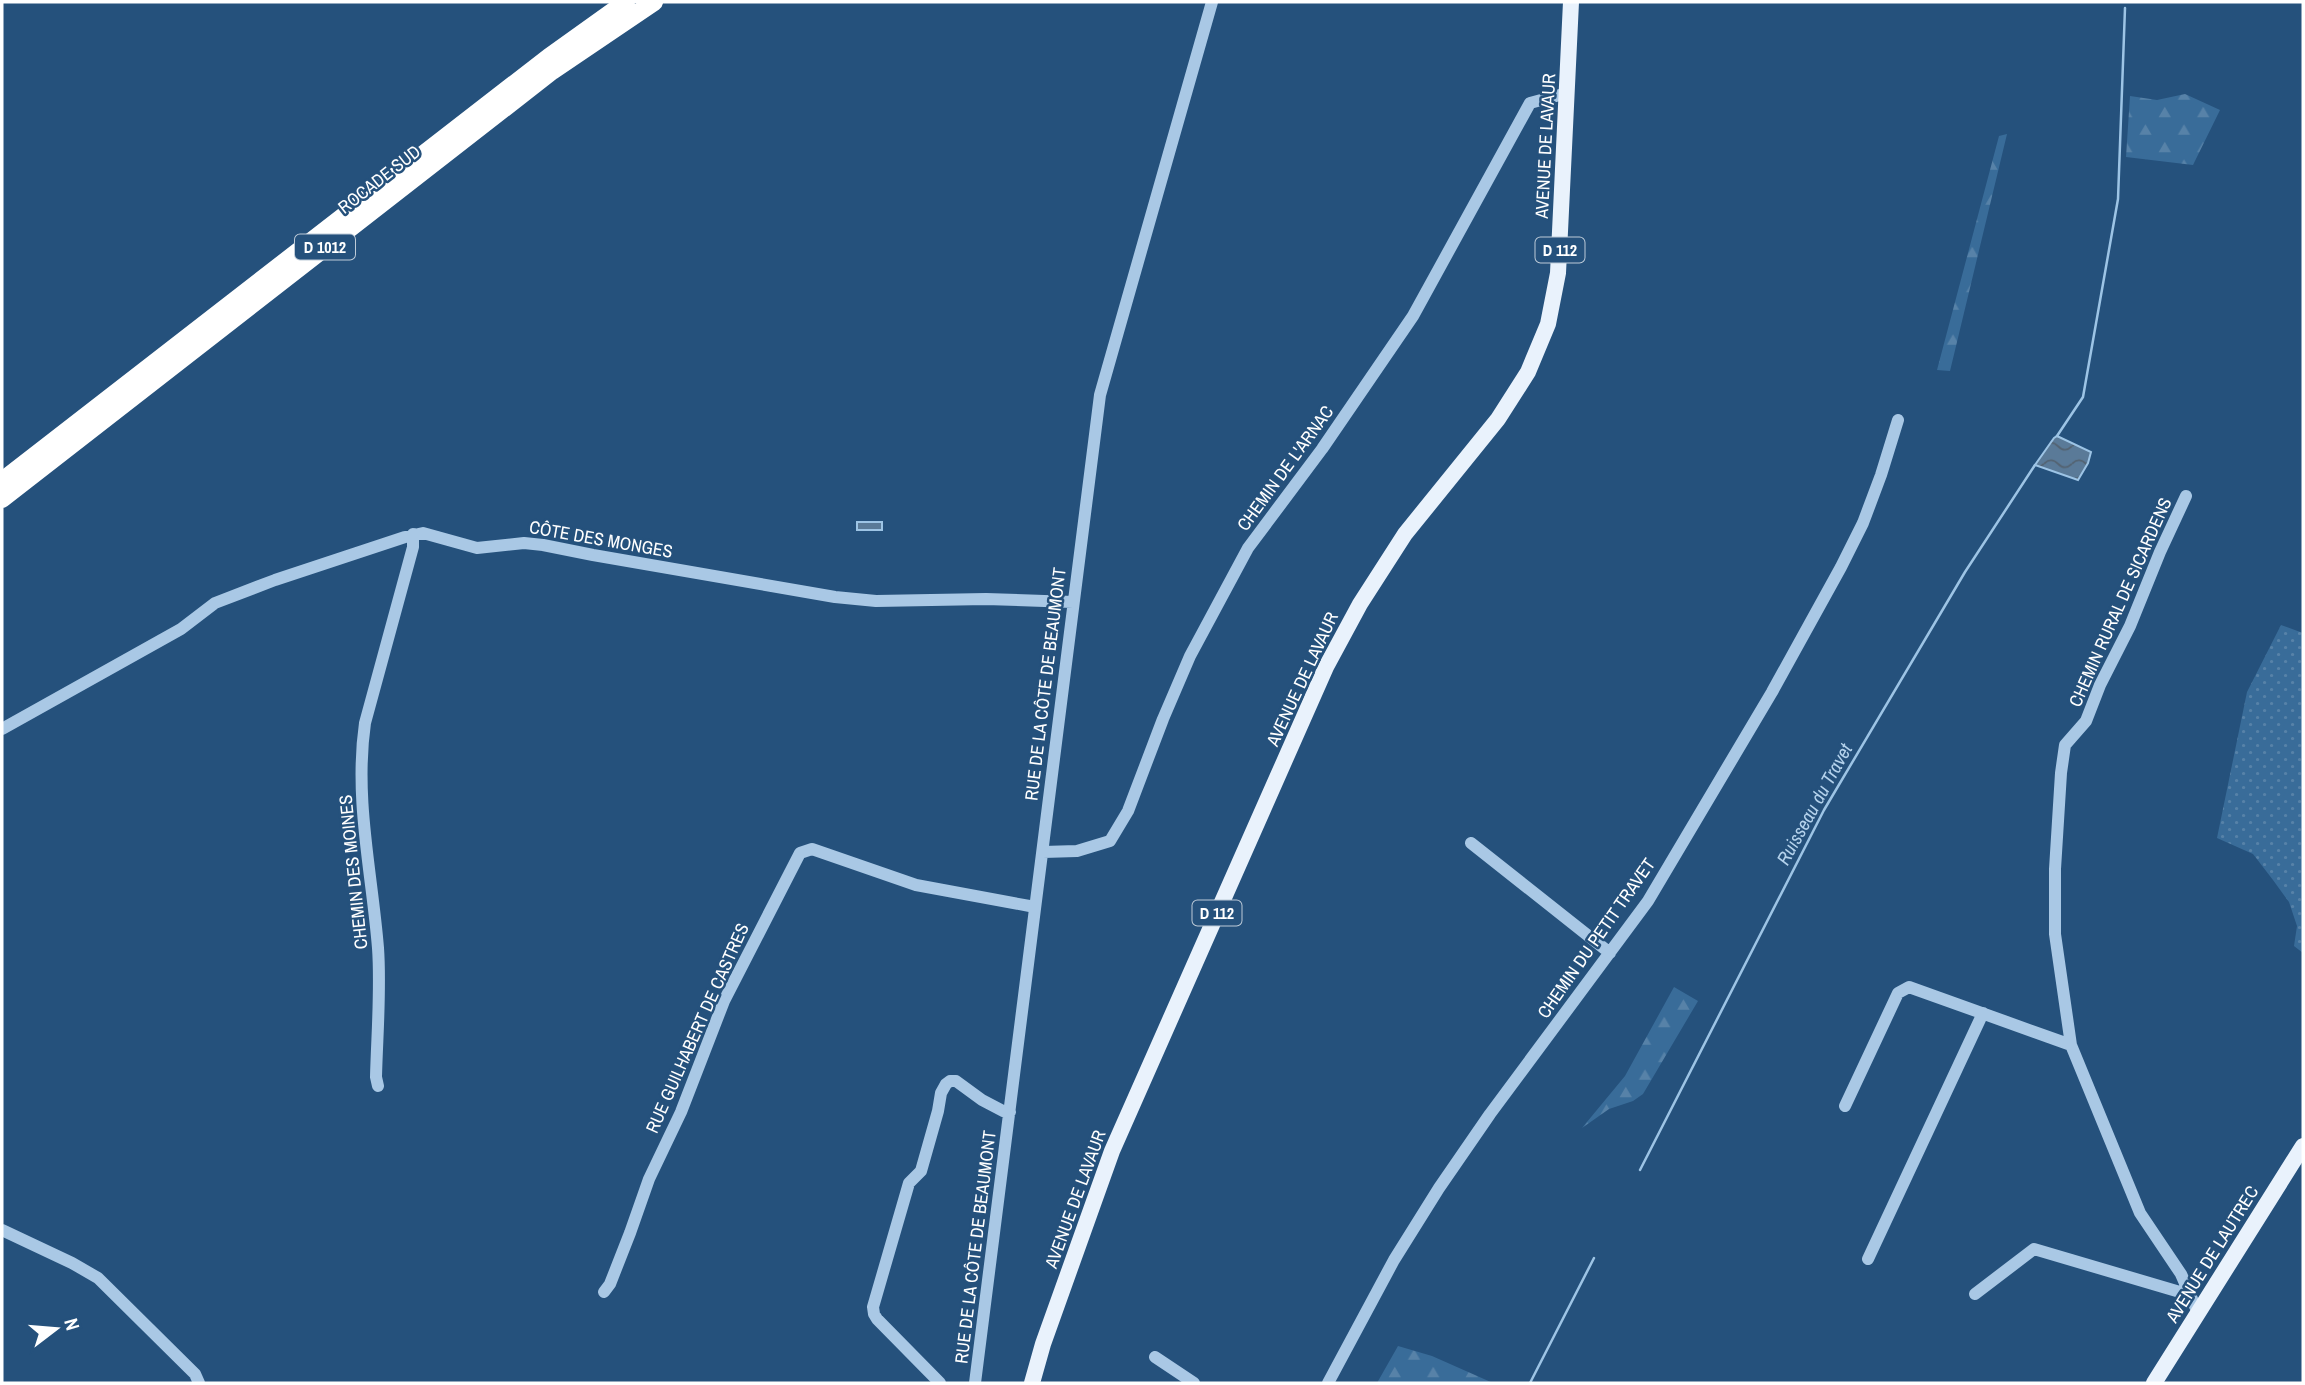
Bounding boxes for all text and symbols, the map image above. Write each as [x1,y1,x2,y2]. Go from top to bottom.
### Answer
street label: AVENUE DE LAVAUR [1529,72,1561,220]
street label: ROCADE SUD [333,139,425,219]
road number: D 1012 [295,234,355,260]
road number: D 112 [1536,238,1584,262]
street label: CHEMIN DE L'ARNAC [1231,400,1339,536]
street label: CHEMIN RURAL DE SICARDENS [2062,493,2178,711]
street label: CÔTE DES MONGES [527,514,675,564]
street label: RUE DE LA CÔTE DE BEAUMONT [1018,566,1072,802]
street label: AVENUE DE LAVAUR [1260,608,1344,751]
water label: Ruisseau du Travet [1770,738,1858,869]
street label: CHEMIN DES MOINES [332,793,374,950]
street label: CHEMIN DU PETIT TRAVET [1531,853,1661,1023]
road number: D 112 [1192,900,1242,925]
street label: RUE GUILHABERT DE CASTRES [639,919,755,1137]
street label: AVENUE DE LAVAUR [1038,1126,1112,1272]
street label: RUE DE LA CÔTE DE BEAUMONT [948,1129,1002,1365]
street label: AVENUE DE LAUTREC [2159,1181,2264,1328]
north arrow [21,1294,91,1364]
text: N [58,1315,86,1333]

